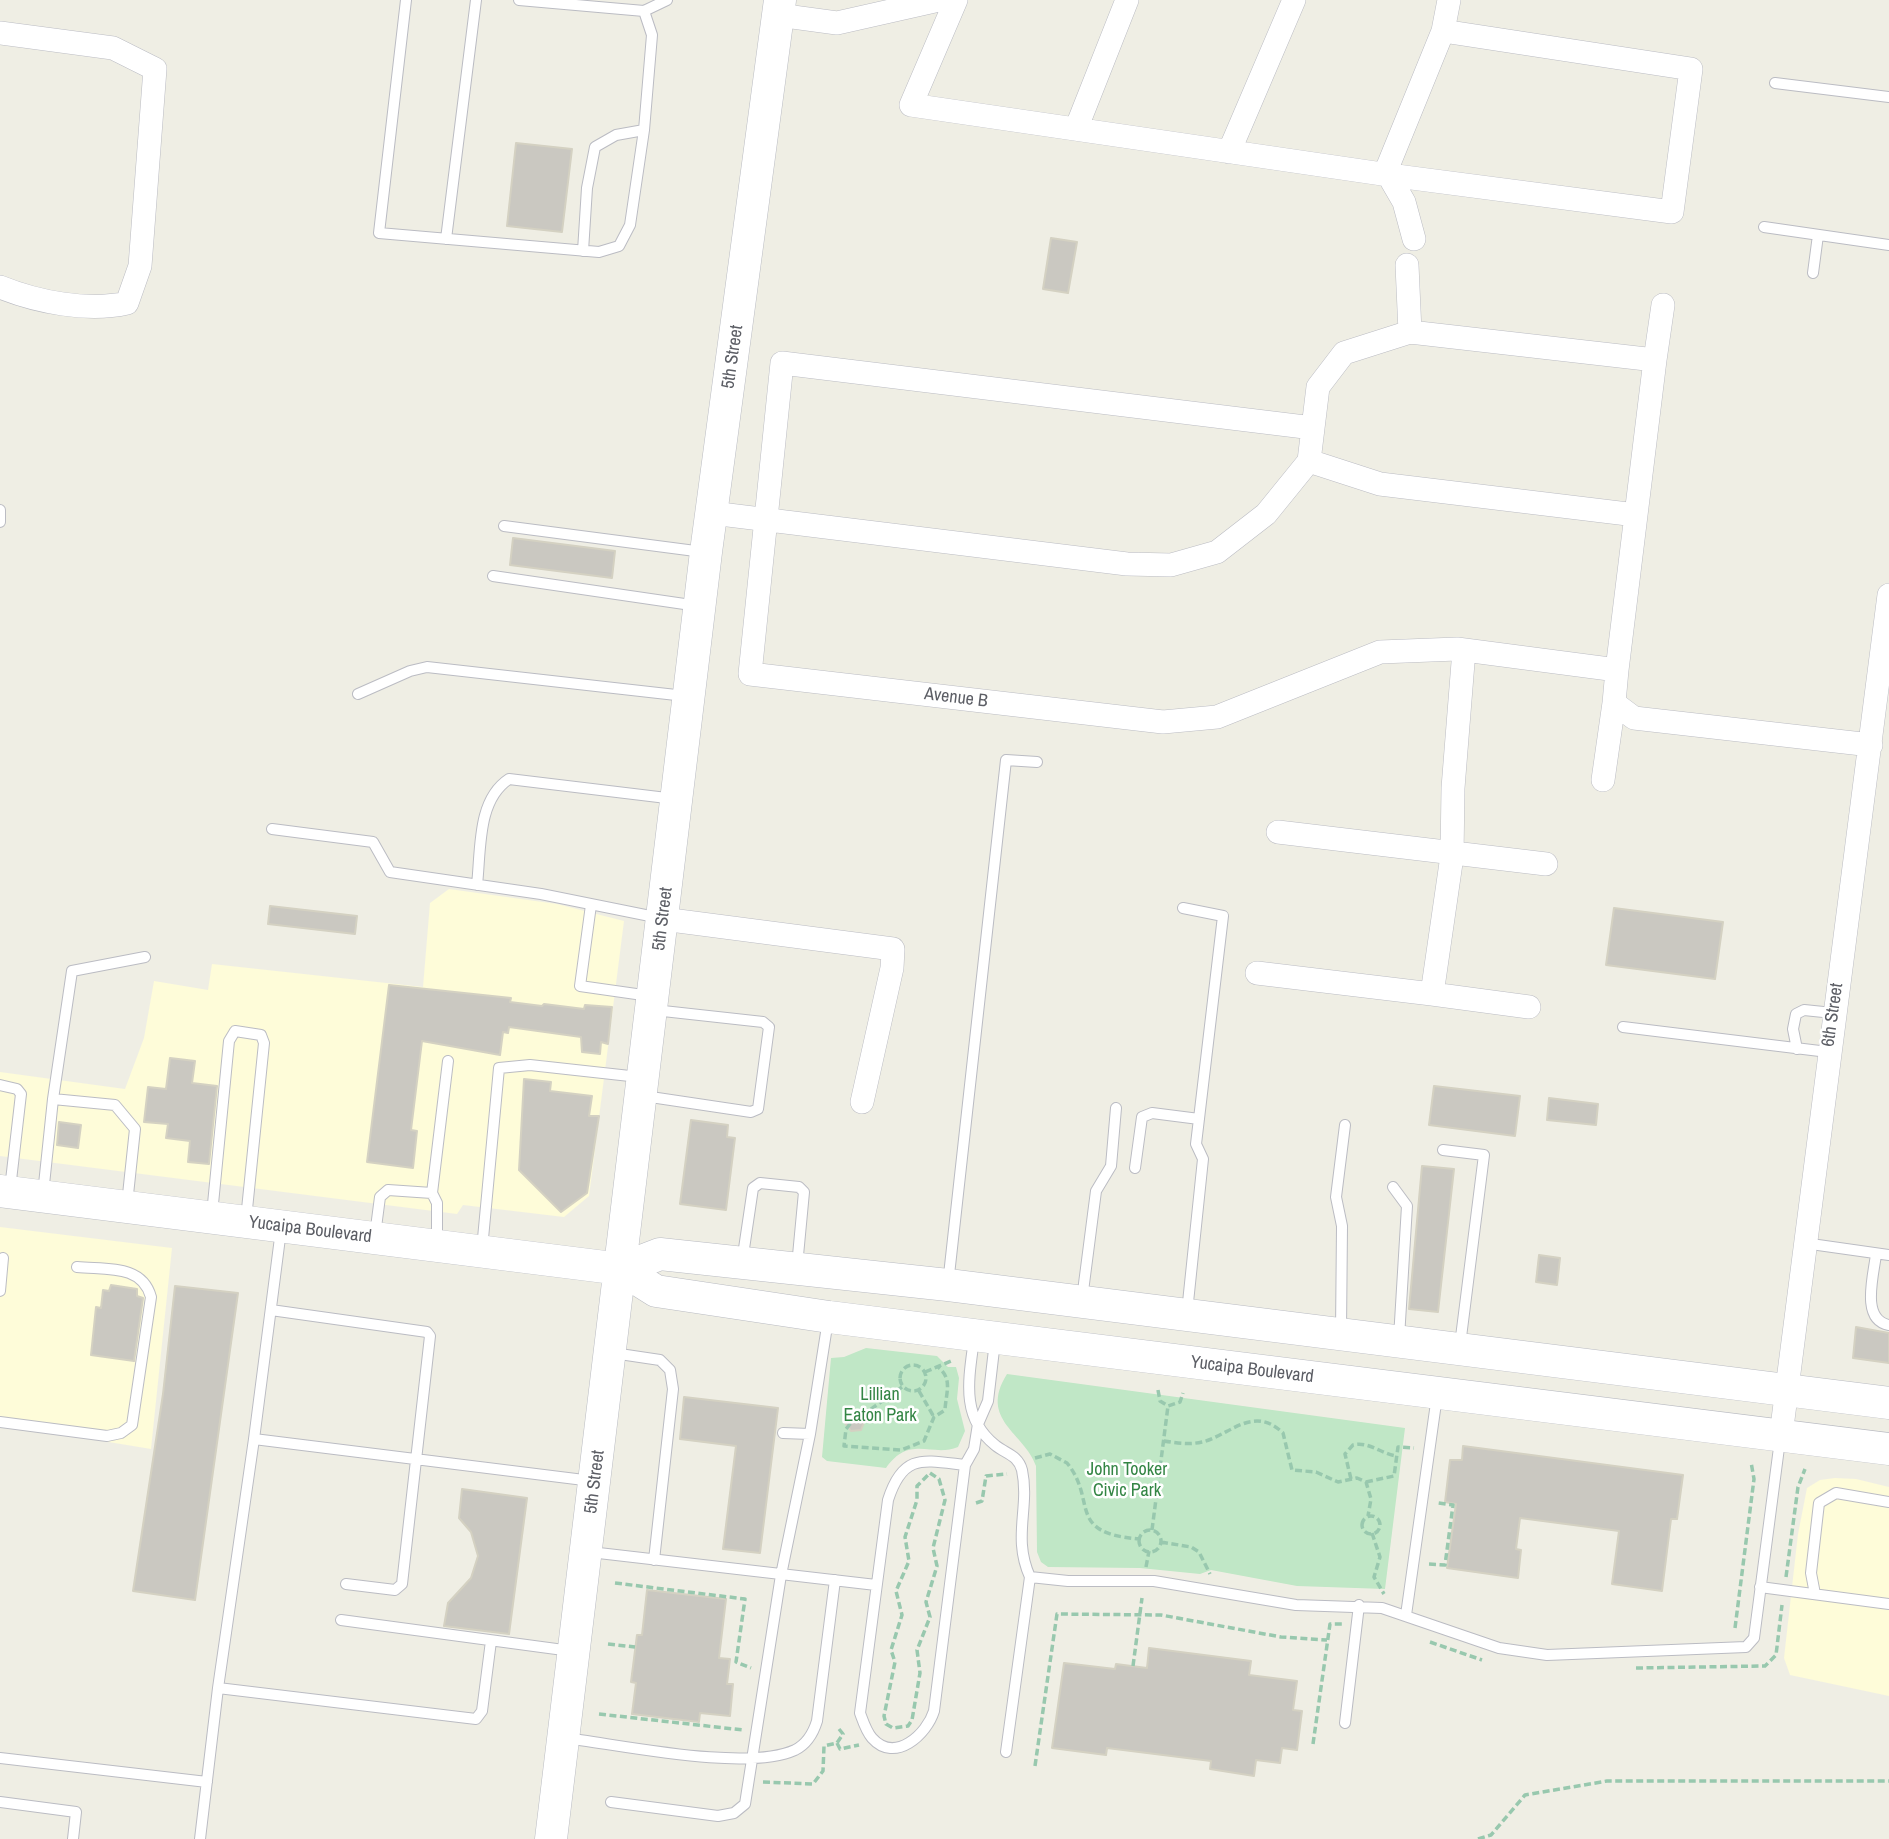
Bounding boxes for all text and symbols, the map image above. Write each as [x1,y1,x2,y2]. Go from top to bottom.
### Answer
street label: 5th Street [718,324,748,390]
street label: Avenue B [923,683,989,713]
street label: 5th Street [648,886,678,952]
street label: 6th Street [1818,982,1848,1048]
street label: Yucaipa Boulevard [247,1212,373,1248]
street label: Yucaipa Boulevard [1189,1352,1315,1388]
park label: Lillian Eaton Park [843,1384,917,1426]
street label: 5th Street [580,1449,610,1515]
park label: John Tooker Civic Park [1087,1459,1167,1502]

